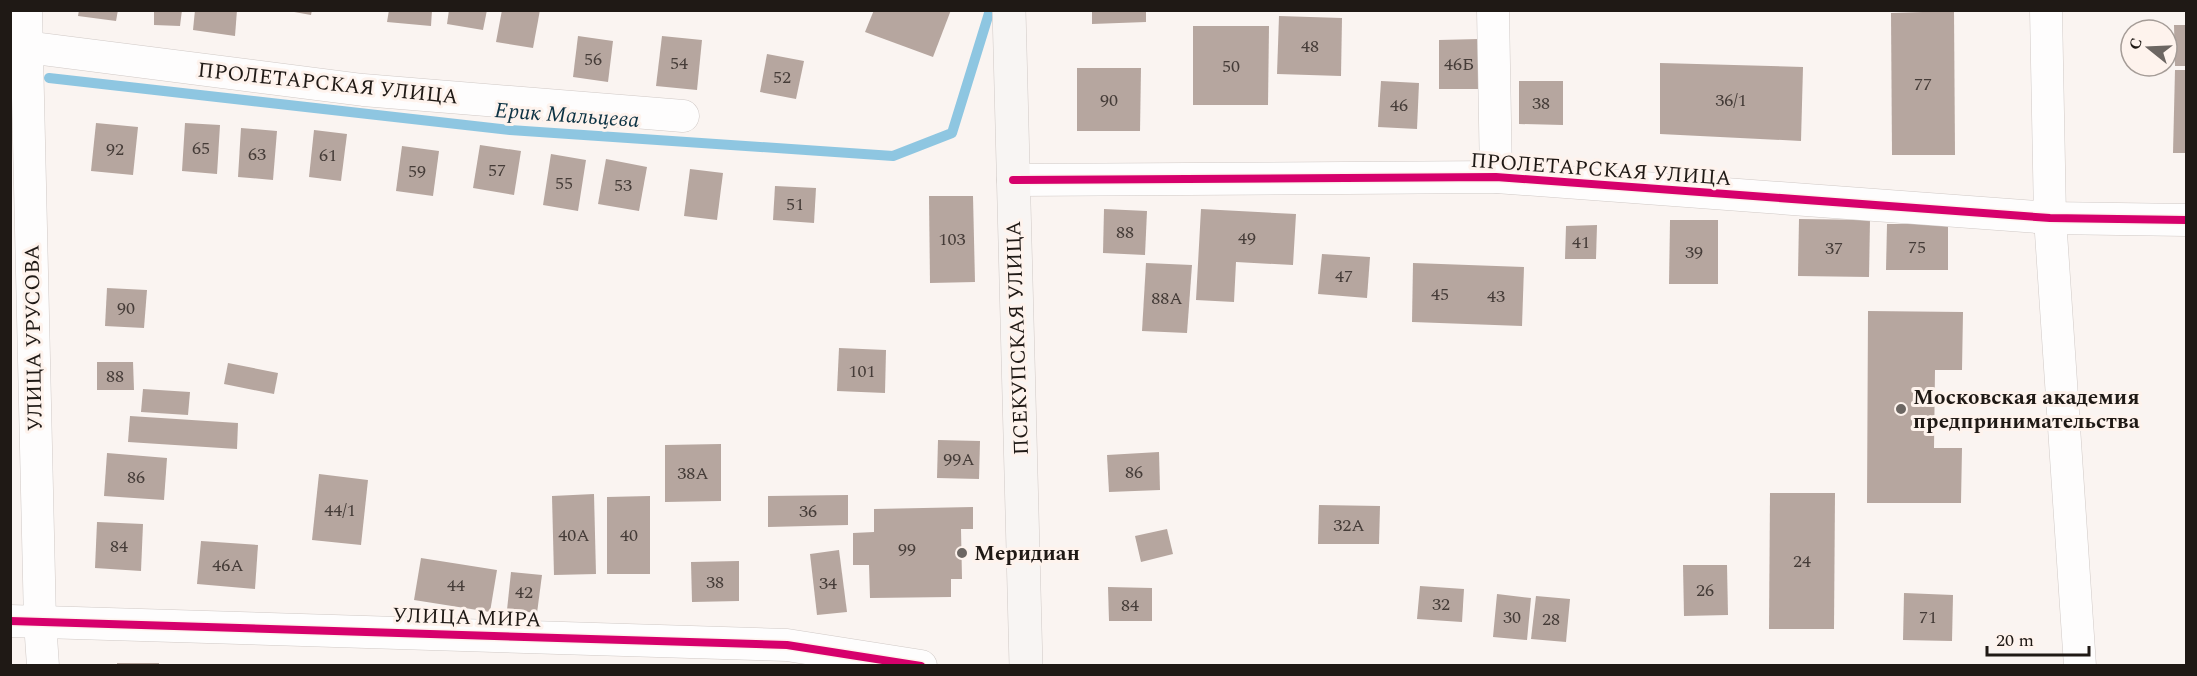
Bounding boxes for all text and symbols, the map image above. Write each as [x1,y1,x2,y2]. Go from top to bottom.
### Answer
north arrow [2119,18,2179,78]
house number: 48 [1301,33,1319,60]
text: С [2123,35,2149,53]
house number: 56 [584,46,602,73]
house number: 54 [670,50,688,77]
house number: 46Б [1444,51,1474,78]
house number: 50 [1222,53,1240,80]
street label: ПРОЛЕТАРСКАЯ УЛИЦА [196,54,460,114]
house number: 52 [773,64,791,91]
house number: 77 [1914,71,1932,98]
house number: 90 [1100,87,1118,114]
house number: 36/1 [1715,87,1747,114]
house number: 38 [1532,90,1550,117]
house number: 46 [1390,92,1408,119]
water label: Ерик Мальцева [493,94,640,137]
house number: 65 [192,135,210,162]
house number: 92 [106,136,124,163]
house number: 63 [248,141,266,168]
house number: 61 [319,142,337,169]
street label: ПРОЛЕТАРСКАЯ УЛИЦА [1469,145,1733,195]
house number: 57 [488,157,506,184]
house number: 59 [408,158,426,185]
house number: 55 [555,170,573,197]
house number: 53 [614,172,632,199]
house number: 51 [786,191,804,218]
house number: 88 [1116,219,1134,246]
street label: ПСЕКУПСКАЯ УЛИЦА [998,220,1038,456]
house number: 49 [1238,225,1256,252]
house number: 103 [939,226,966,253]
house number: 41 [1572,229,1590,256]
house number: 75 [1908,234,1926,261]
house number: 37 [1825,235,1843,262]
house number: 39 [1685,239,1703,266]
street label: УЛИЦА УРУСОВА [16,244,52,432]
house number: 47 [1335,263,1353,290]
house number: 45 [1431,281,1449,308]
house number: 43 [1487,283,1505,310]
house number: 88А [1151,285,1183,312]
house number: 90 [117,295,135,322]
house number: 101 [849,358,876,385]
house number: 88 [106,363,124,390]
place label: Московская академия предпринимательства [1913,382,2140,438]
marker: Московская академия предпринимательства [1894,402,1908,416]
house number: 99А [943,446,975,473]
house number: 86 [1125,459,1143,486]
house number: 38А [677,460,709,487]
house number: 86 [127,464,145,491]
house number: 44/1 [324,497,356,524]
house number: 36 [799,498,817,525]
house number: 32А [1333,512,1365,539]
house number: 40А [558,522,590,549]
house number: 40 [620,522,638,549]
house number: 84 [110,533,128,560]
house number: 99 [898,536,916,563]
place label: Меридиан [974,538,1080,570]
marker: Меридиан [955,546,969,560]
house number: 24 [1793,548,1811,575]
house number: 46А [212,552,244,579]
house number: 38 [706,569,724,596]
house number: 34 [819,570,837,597]
house number: 44 [447,572,465,599]
house number: 26 [1696,577,1714,604]
house number: 42 [515,579,533,606]
house number: 32 [1432,591,1450,618]
house number: 84 [1121,592,1139,619]
street label: УЛИЦА МИРА [392,599,542,637]
house number: 30 [1503,604,1521,631]
house number: 71 [1919,604,1937,631]
house number: 28 [1542,606,1560,633]
scale bar [1987,619,2089,657]
text: 20 m [1996,627,2034,654]

